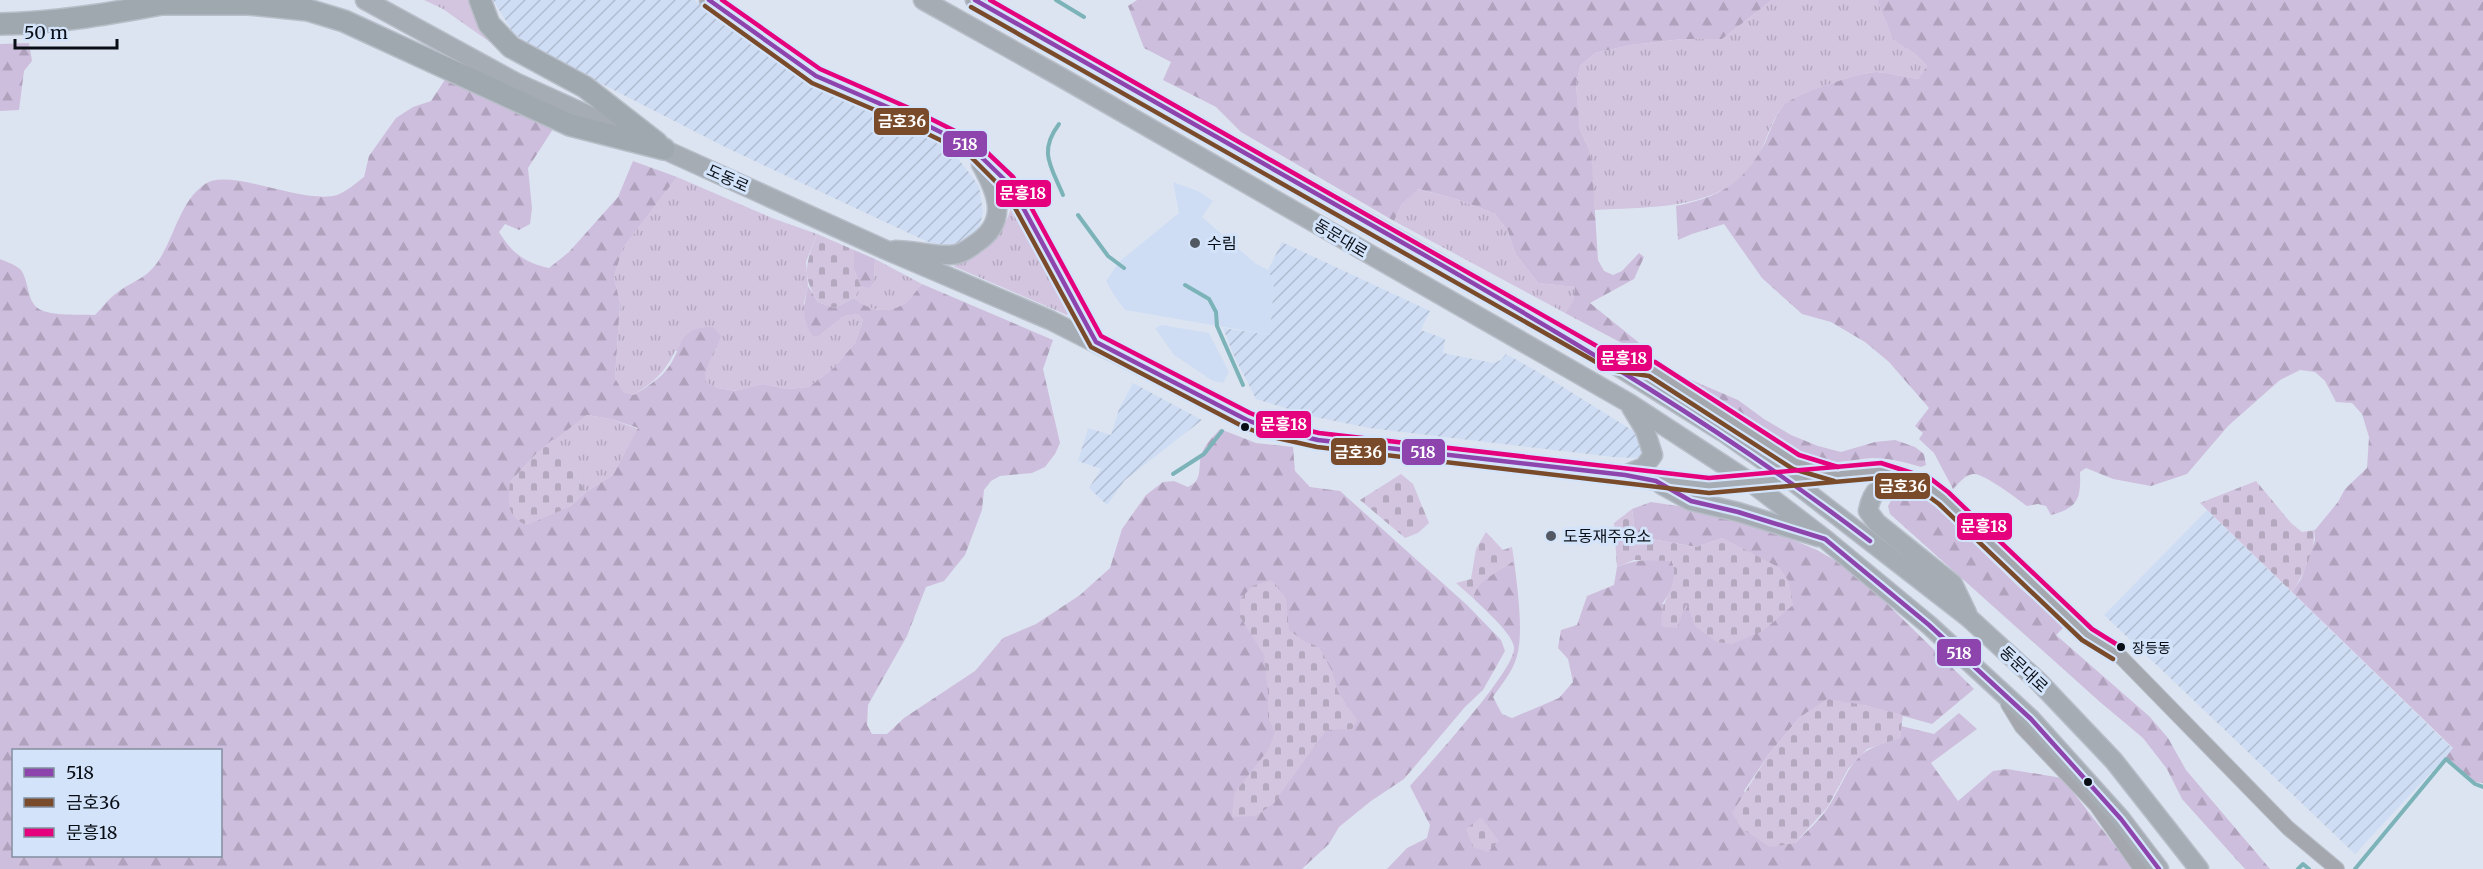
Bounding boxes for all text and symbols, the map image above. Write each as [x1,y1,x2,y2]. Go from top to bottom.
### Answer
scale bar [15,12,117,50]
text: 50 m [24,21,68,44]
line badge: 금호36 [873,107,930,136]
text: 금호36 [878,111,926,131]
line badge: 518 [942,130,988,158]
text: 518 [952,134,978,154]
street label: 도동로 [704,160,752,196]
line badge: 문흥18 [995,179,1052,208]
text: 문흥18 [1000,183,1046,203]
street label: 동문대로 [1311,214,1372,262]
place label: 수림 [1207,233,1236,253]
marker: 수림 [1188,236,1202,250]
line badge: 문흥18 [1596,344,1653,372]
text: 문흥18 [1601,348,1647,368]
line badge: 문흥18 [1255,410,1312,439]
text: 문흥18 [1261,414,1307,434]
unlabelled marker [1239,421,1251,433]
line badge: 금호36 [1330,437,1387,466]
line badge: 518 [1401,438,1446,466]
text: 금호36 [1334,442,1382,462]
text: 518 [1410,442,1436,462]
line badge: 금호36 [1874,472,1931,500]
text: 금호36 [1879,476,1927,496]
line badge: 문흥18 [1956,512,2013,541]
text: 문흥18 [1961,516,2007,536]
place label: 도동재주유소 [1563,526,1651,546]
marker: 도동재주유소 [1544,529,1558,543]
line badge: 518 [1936,638,1982,667]
place label: 장등동 [2132,639,2171,657]
marker: 장등동 [2115,641,2127,653]
street label: 동문대로 [1996,642,2053,697]
text: 518 [1946,643,1972,663]
legend [12,749,222,857]
text: 518 [66,761,94,784]
unlabelled marker [2082,776,2094,788]
text: 금호36 [66,791,120,814]
text: 문흥18 [66,821,117,844]

